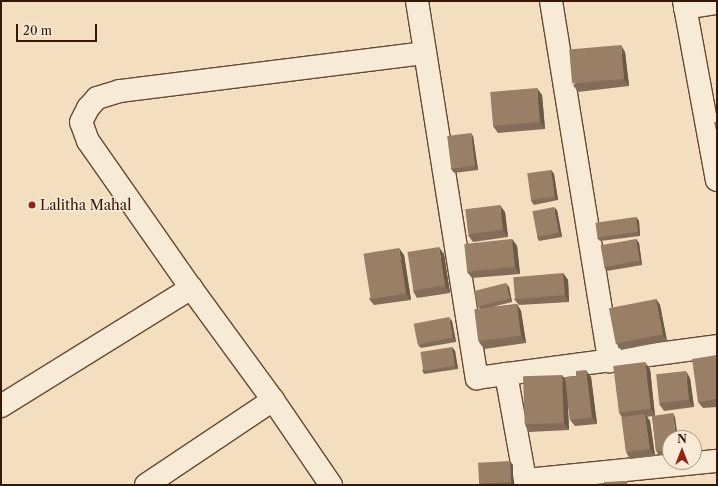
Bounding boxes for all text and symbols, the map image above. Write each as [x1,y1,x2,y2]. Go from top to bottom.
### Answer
scale bar [18,16,99,42]
text: 20 m [23,23,52,38]
place label: Lalitha Mahal [40,197,132,213]
marker: Lalitha Mahal [27,200,37,210]
north arrow [662,430,702,470]
text: N [677,432,687,446]

